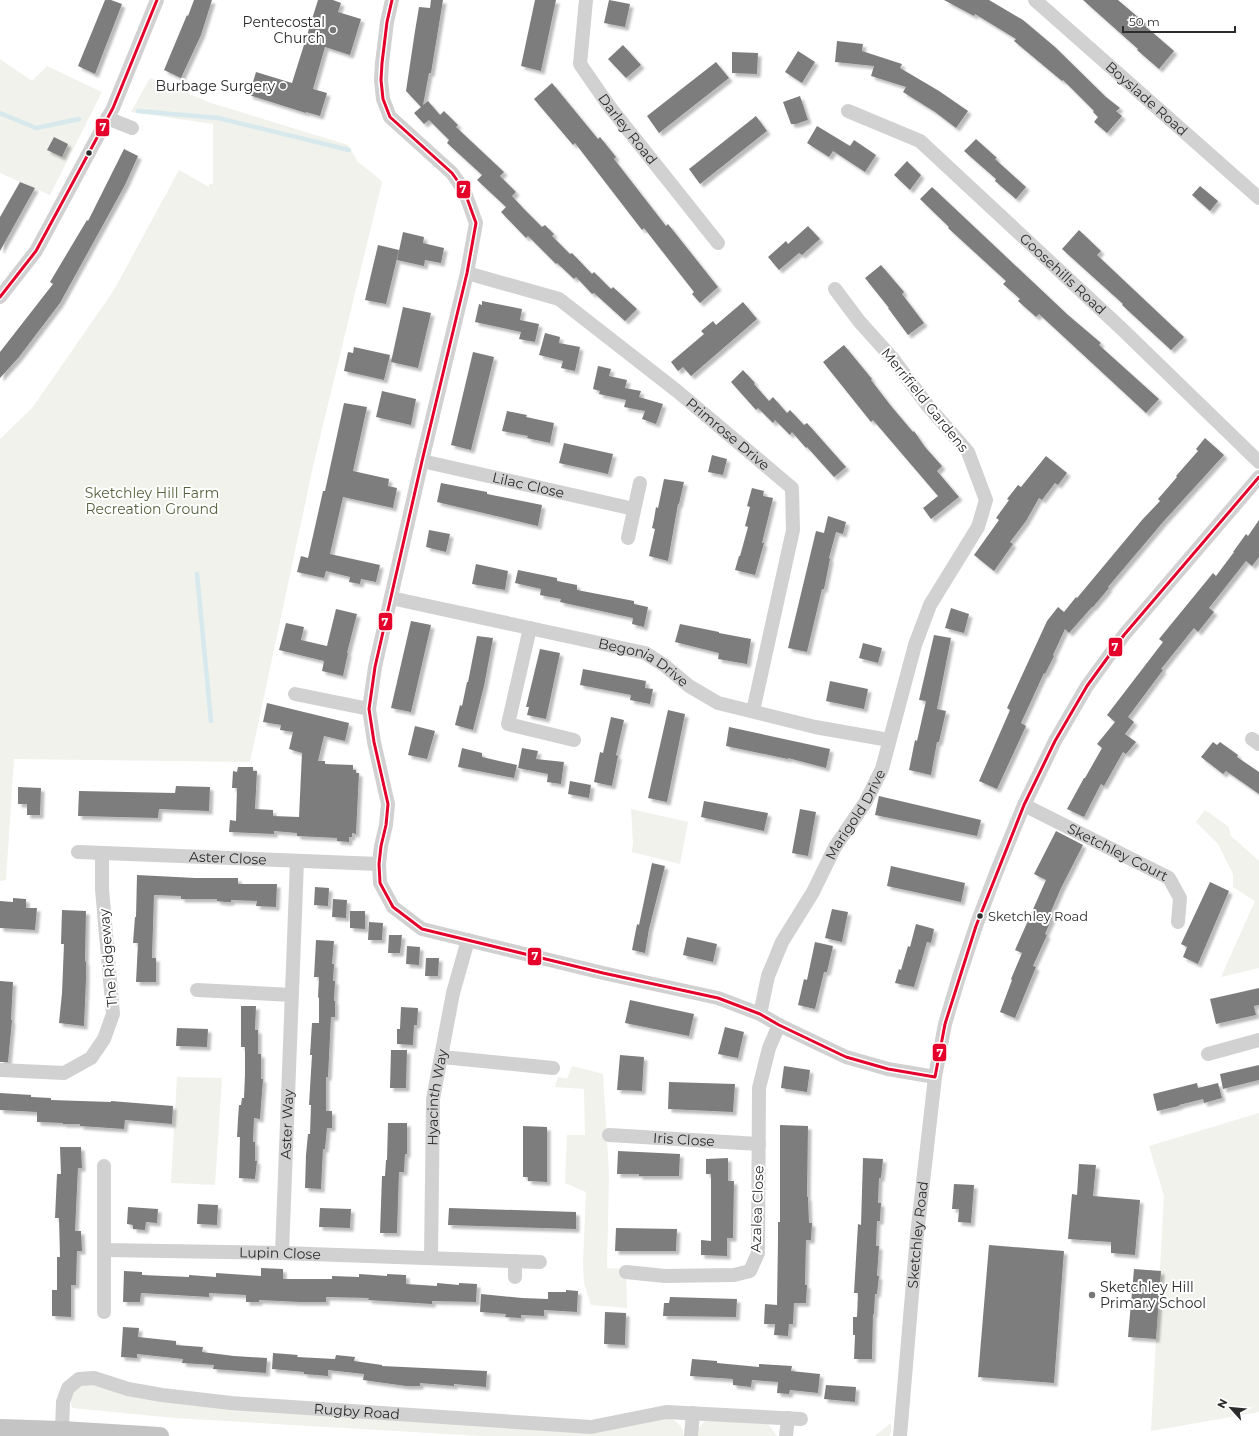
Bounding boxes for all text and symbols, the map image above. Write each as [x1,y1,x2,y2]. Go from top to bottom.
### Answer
scale bar [1123,8,1235,34]
place label: Pentecostal Church [243,13,325,47]
text: 50 m [1129,14,1160,29]
marker: Pentecostal Church [328,25,338,35]
street label: Boyslade Road [1102,58,1191,140]
place label: Burbage Surgery [156,77,275,95]
marker: Burbage Surgery [278,81,288,91]
street label: Darley Road [594,90,661,168]
line badge: 7 [95,118,110,137]
text: 7 [100,120,107,134]
unlabelled marker [84,148,94,158]
line badge: 7 [456,180,471,199]
text: 7 [460,182,467,196]
street label: Goosehills Road [1016,229,1110,318]
street label: Merrifield Gardens [877,344,973,456]
street label: Primrose Drive [683,394,774,474]
street label: Lilac Close [491,468,566,502]
park label: Sketchley Hill Farm Recreation Ground [85,484,219,518]
line badge: 7 [378,612,393,631]
text: 7 [382,615,389,629]
street label: Begonia Drive [597,634,692,691]
line badge: 7 [1108,637,1123,657]
text: 7 [1112,640,1119,654]
street label: Marigold Drive [821,766,889,863]
street label: Sketchley Court [1064,819,1172,885]
street label: Aster Close [189,847,267,869]
street label: The Ridgeway [95,908,121,1008]
place label: Sketchley Road [988,908,1088,924]
marker: Sketchley Road [975,911,985,921]
line badge: 7 [527,947,542,966]
text: 7 [532,949,539,963]
line badge: 7 [932,1043,947,1062]
text: 7 [937,1046,944,1060]
street label: Hyacinth Way [423,1047,451,1146]
street label: Aster Way [277,1088,297,1160]
street label: Iris Close [652,1129,715,1150]
street label: Azalea Close [746,1165,768,1253]
street label: Sketchley Road [904,1180,932,1289]
street label: Lupin Close [239,1243,321,1263]
place label: Sketchley Hill Primary School [1100,1278,1206,1312]
marker: Sketchley Hill Primary School [1087,1290,1097,1300]
north arrow [1211,1388,1251,1428]
text: N [1214,1396,1230,1411]
street label: Rugby Road [313,1400,401,1423]

